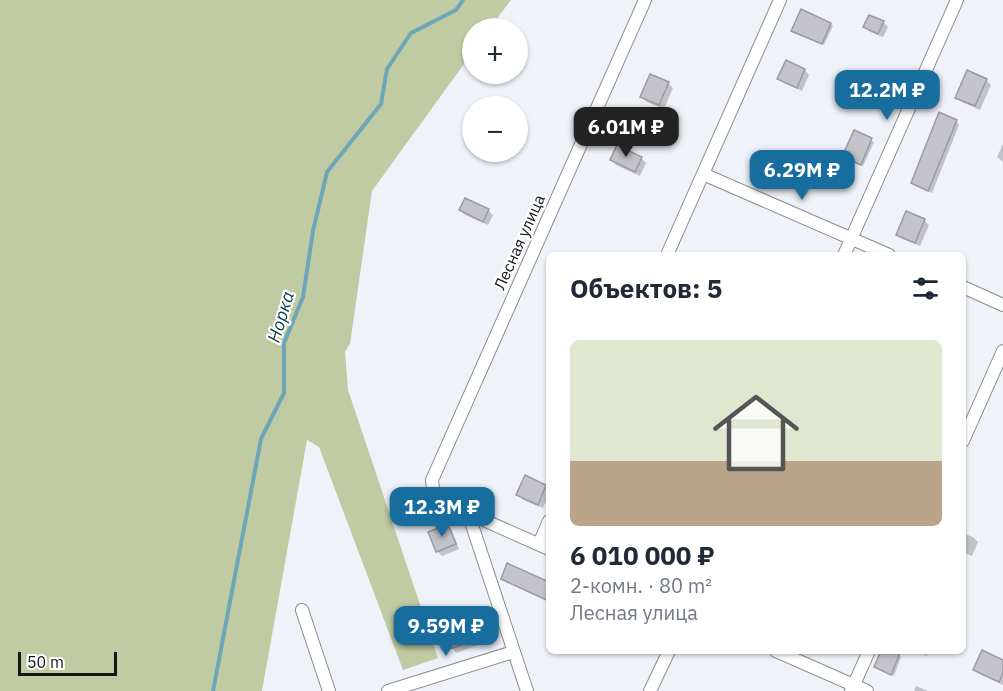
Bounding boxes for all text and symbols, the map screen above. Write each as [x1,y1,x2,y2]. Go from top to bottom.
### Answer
map controls [462,18,528,162]
button: + [462,18,528,84]
pin: 12.2M ₽ [832,70,942,121]
text: 12.2M ₽ [849,76,925,103]
button: − [462,96,528,162]
pin: 6.01M ₽ [571,107,681,158]
text: 6.01M ₽ [588,113,664,140]
pin: 6.29M ₽ [747,150,857,201]
text: 6.29M ₽ [764,156,840,183]
street label: Лесная улица [489,191,549,293]
text: Объектов: 5 [570,271,722,305]
icon: filters [909,272,942,305]
water label: Норка [262,289,299,345]
icon: home [702,379,810,487]
pin: 12.3M ₽ [387,487,497,538]
text: 12.3M ₽ [404,493,480,520]
text: 6 010 000 ₽ [570,538,715,572]
text: 2-комн. · 80 m² [570,572,712,599]
text: Лесная улица [570,599,698,626]
pin: 9.59M ₽ [391,606,501,657]
text: 9.59M ₽ [408,612,484,639]
scale bar [18,649,117,676]
text: 50 m [27,652,64,672]

